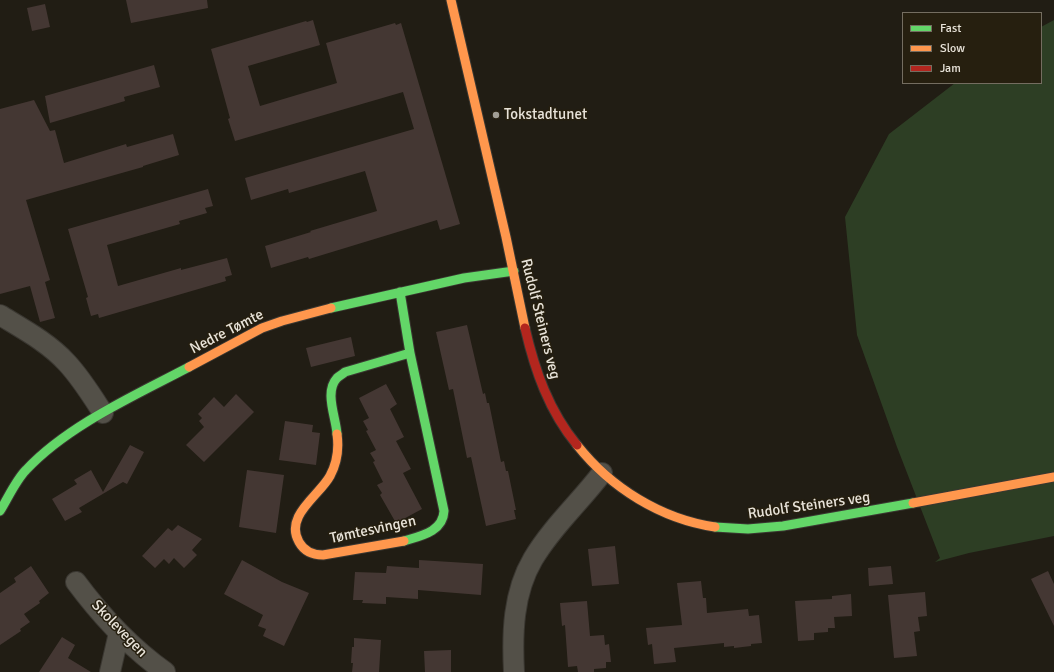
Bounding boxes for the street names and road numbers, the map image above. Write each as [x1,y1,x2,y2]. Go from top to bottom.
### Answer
street label: Rudolf Steiners veg [516,257,564,381]
street label: Nedre Tømte [187,306,267,358]
street label: Rudolf Steiners veg [747,489,871,523]
street label: Tømtesvingen [328,512,418,548]
street label: Skolevegen [87,597,151,661]

